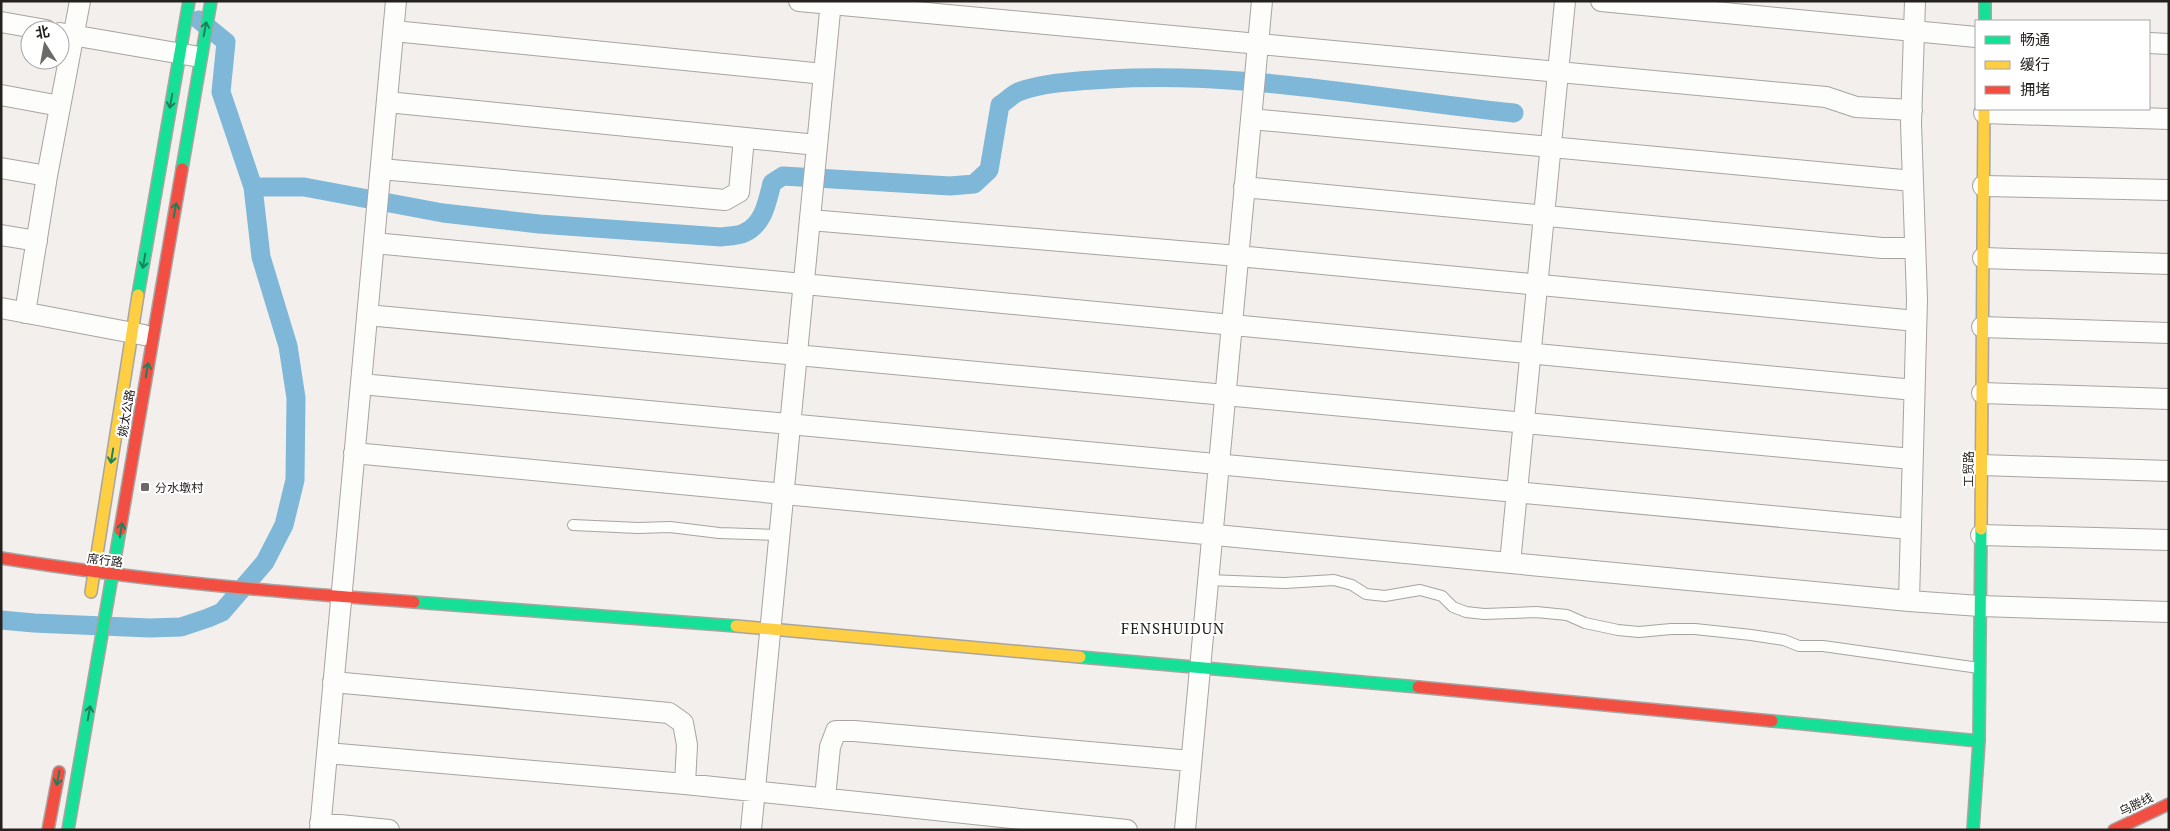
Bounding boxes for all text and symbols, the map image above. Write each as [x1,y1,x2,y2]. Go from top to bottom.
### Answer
north arrow [20,20,70,70]
legend [1975,20,2150,110]
text: 北 [34,21,51,42]
one-way arrow [201,21,211,37]
text: 畅通 [2020,29,2050,49]
text: 缓行 [2020,54,2050,74]
text: 拥堵 [2020,79,2050,99]
one-way arrow [166,93,176,109]
one-way arrow [170,202,180,218]
one-way arrow [138,253,148,269]
one-way arrow [143,362,153,378]
street label: 姚太公路 [114,388,138,438]
one-way arrow [107,448,117,464]
street label: 工贸路 [1961,451,1976,487]
place label: 分水墩村 [155,480,204,495]
marker: 分水墩村 [139,481,151,493]
one-way arrow [116,522,126,538]
street label: 席行路 [86,550,124,570]
district label: FENSHUIDUN [1121,618,1225,638]
one-way arrow [85,705,95,721]
one-way arrow [53,770,63,786]
street label: 乌塍线 [2117,789,2155,819]

